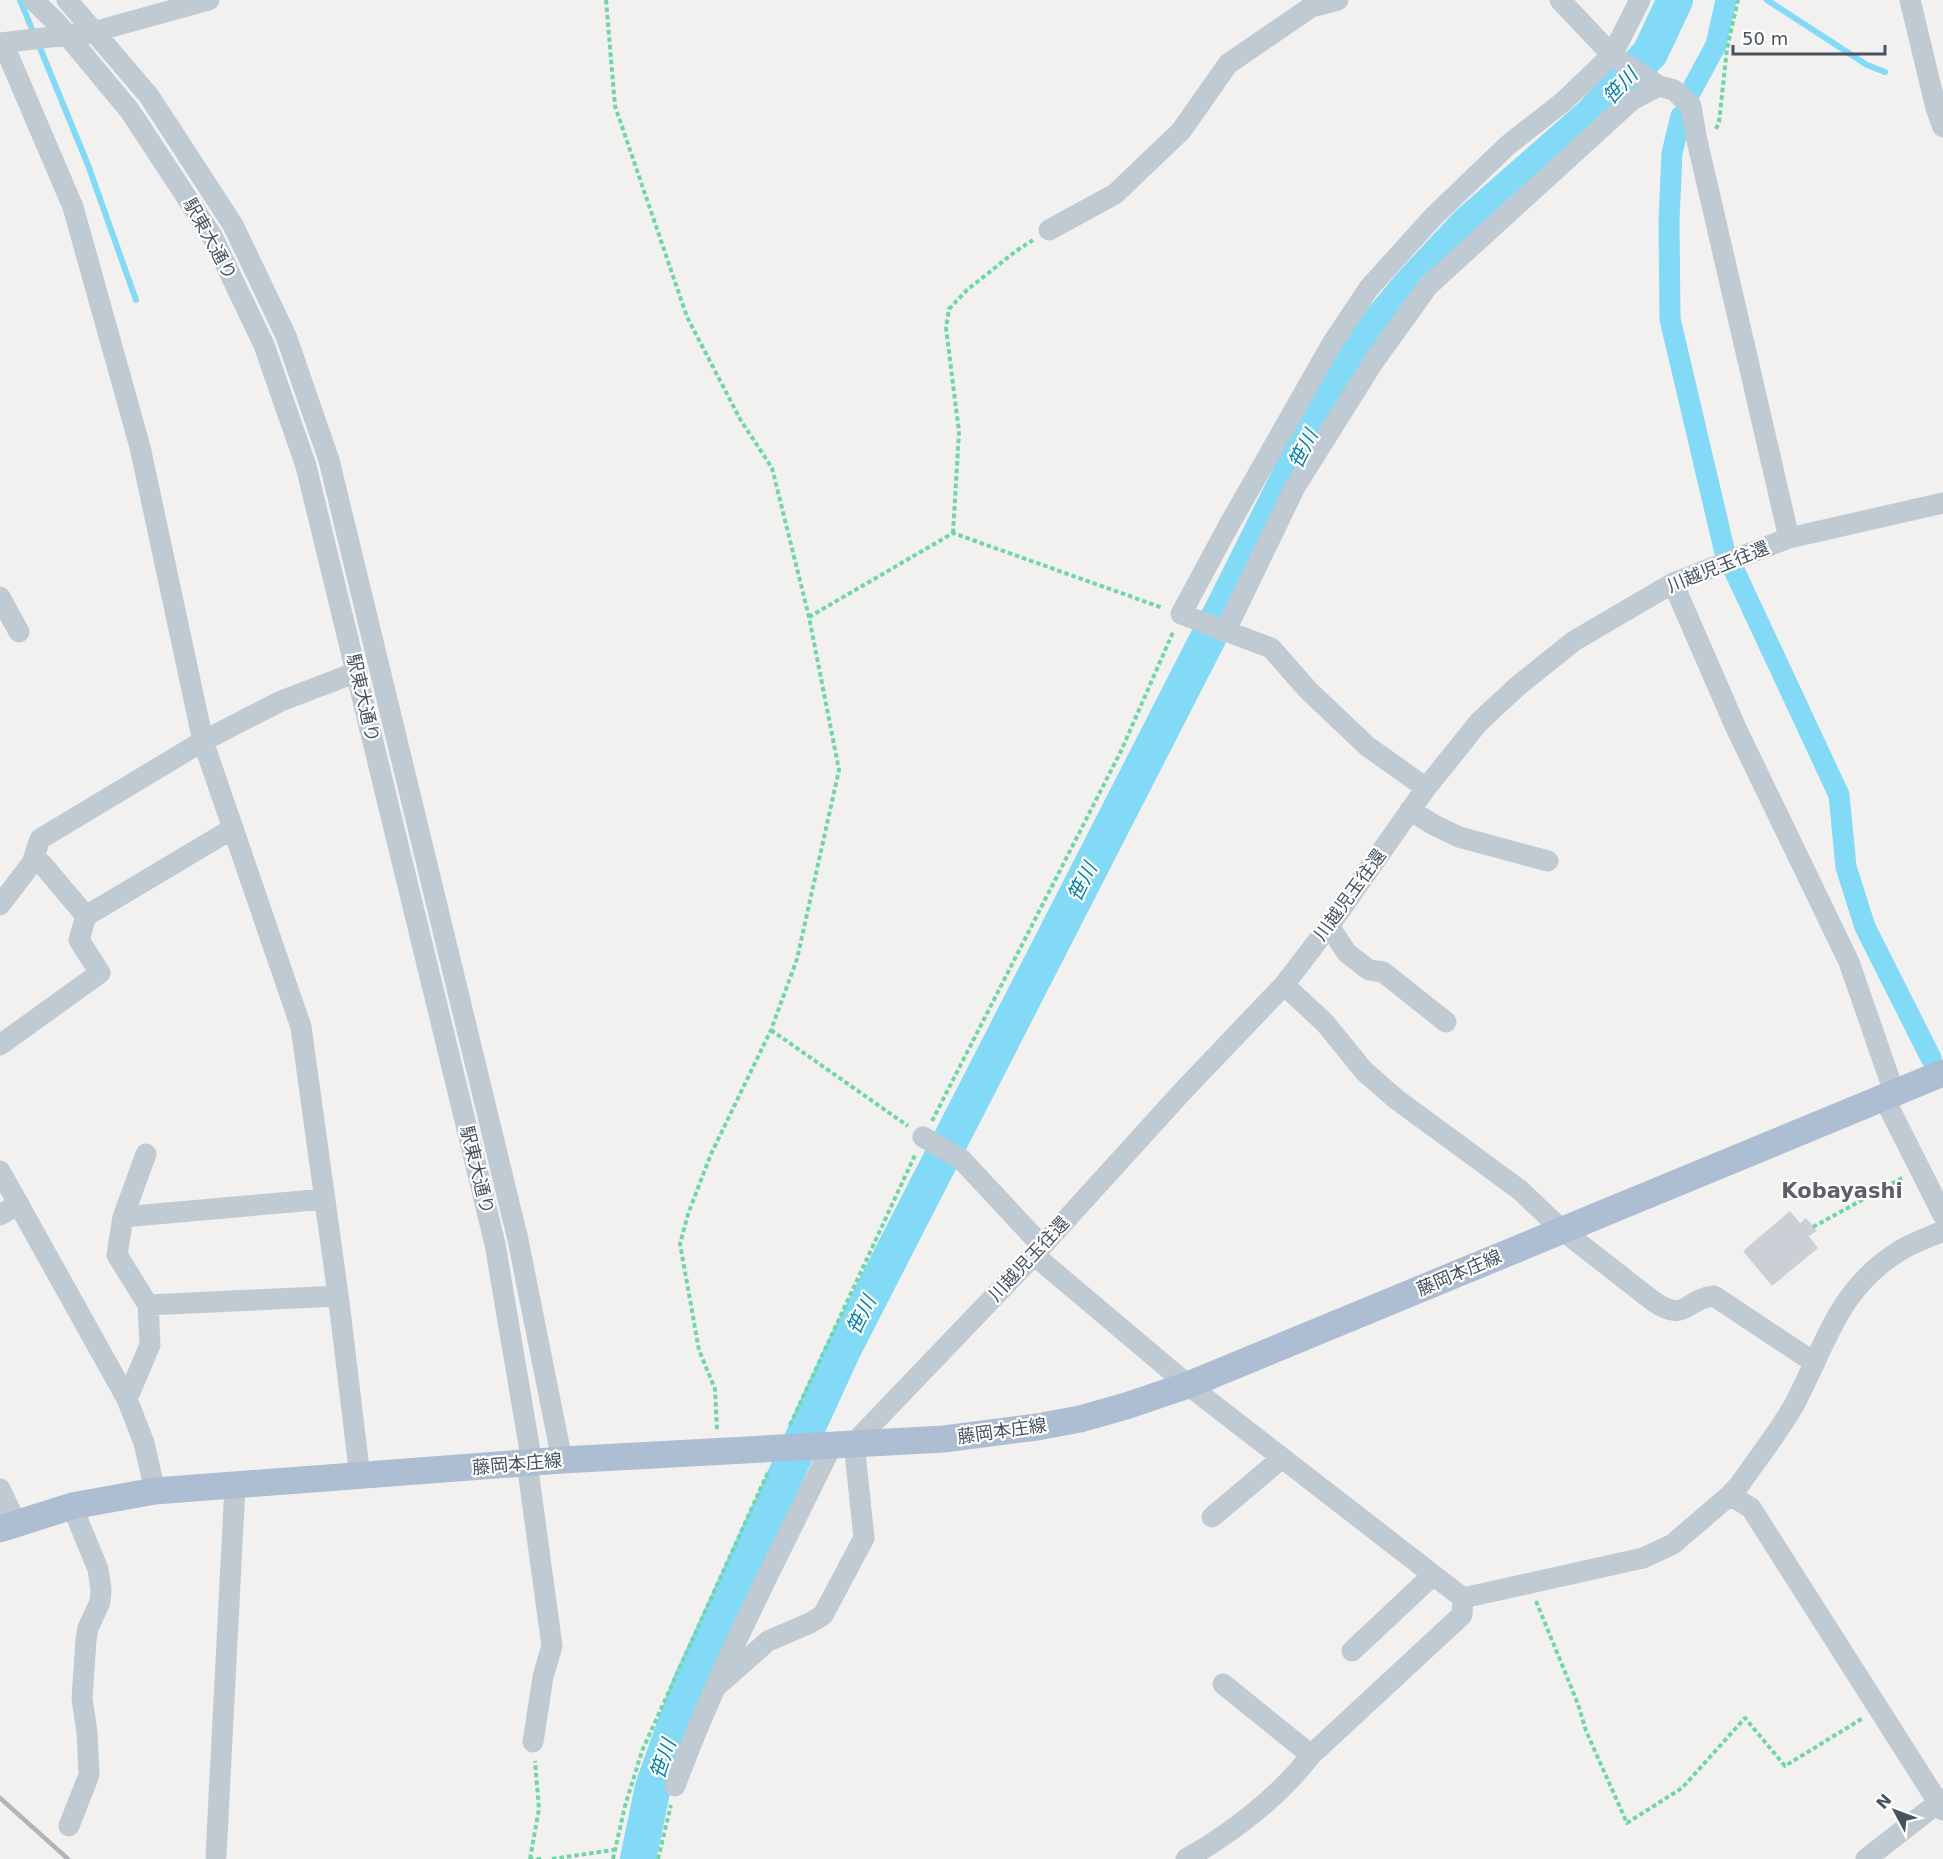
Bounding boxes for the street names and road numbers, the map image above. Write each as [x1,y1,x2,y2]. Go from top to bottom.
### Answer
street label: 駅東大通り [179,194,241,283]
street label: 川越児玉往還 [1664,537,1772,597]
street label: 駅東大通り [343,652,384,744]
street label: 川越児玉往還 [1309,845,1390,945]
street label: 駅東大通り [456,1124,499,1216]
street label: 川越児玉往還 [984,1212,1073,1305]
street label: 藤岡本庄線 [1413,1245,1504,1300]
street label: 藤岡本庄線 [956,1414,1048,1447]
street label: 藤岡本庄線 [471,1449,563,1478]

